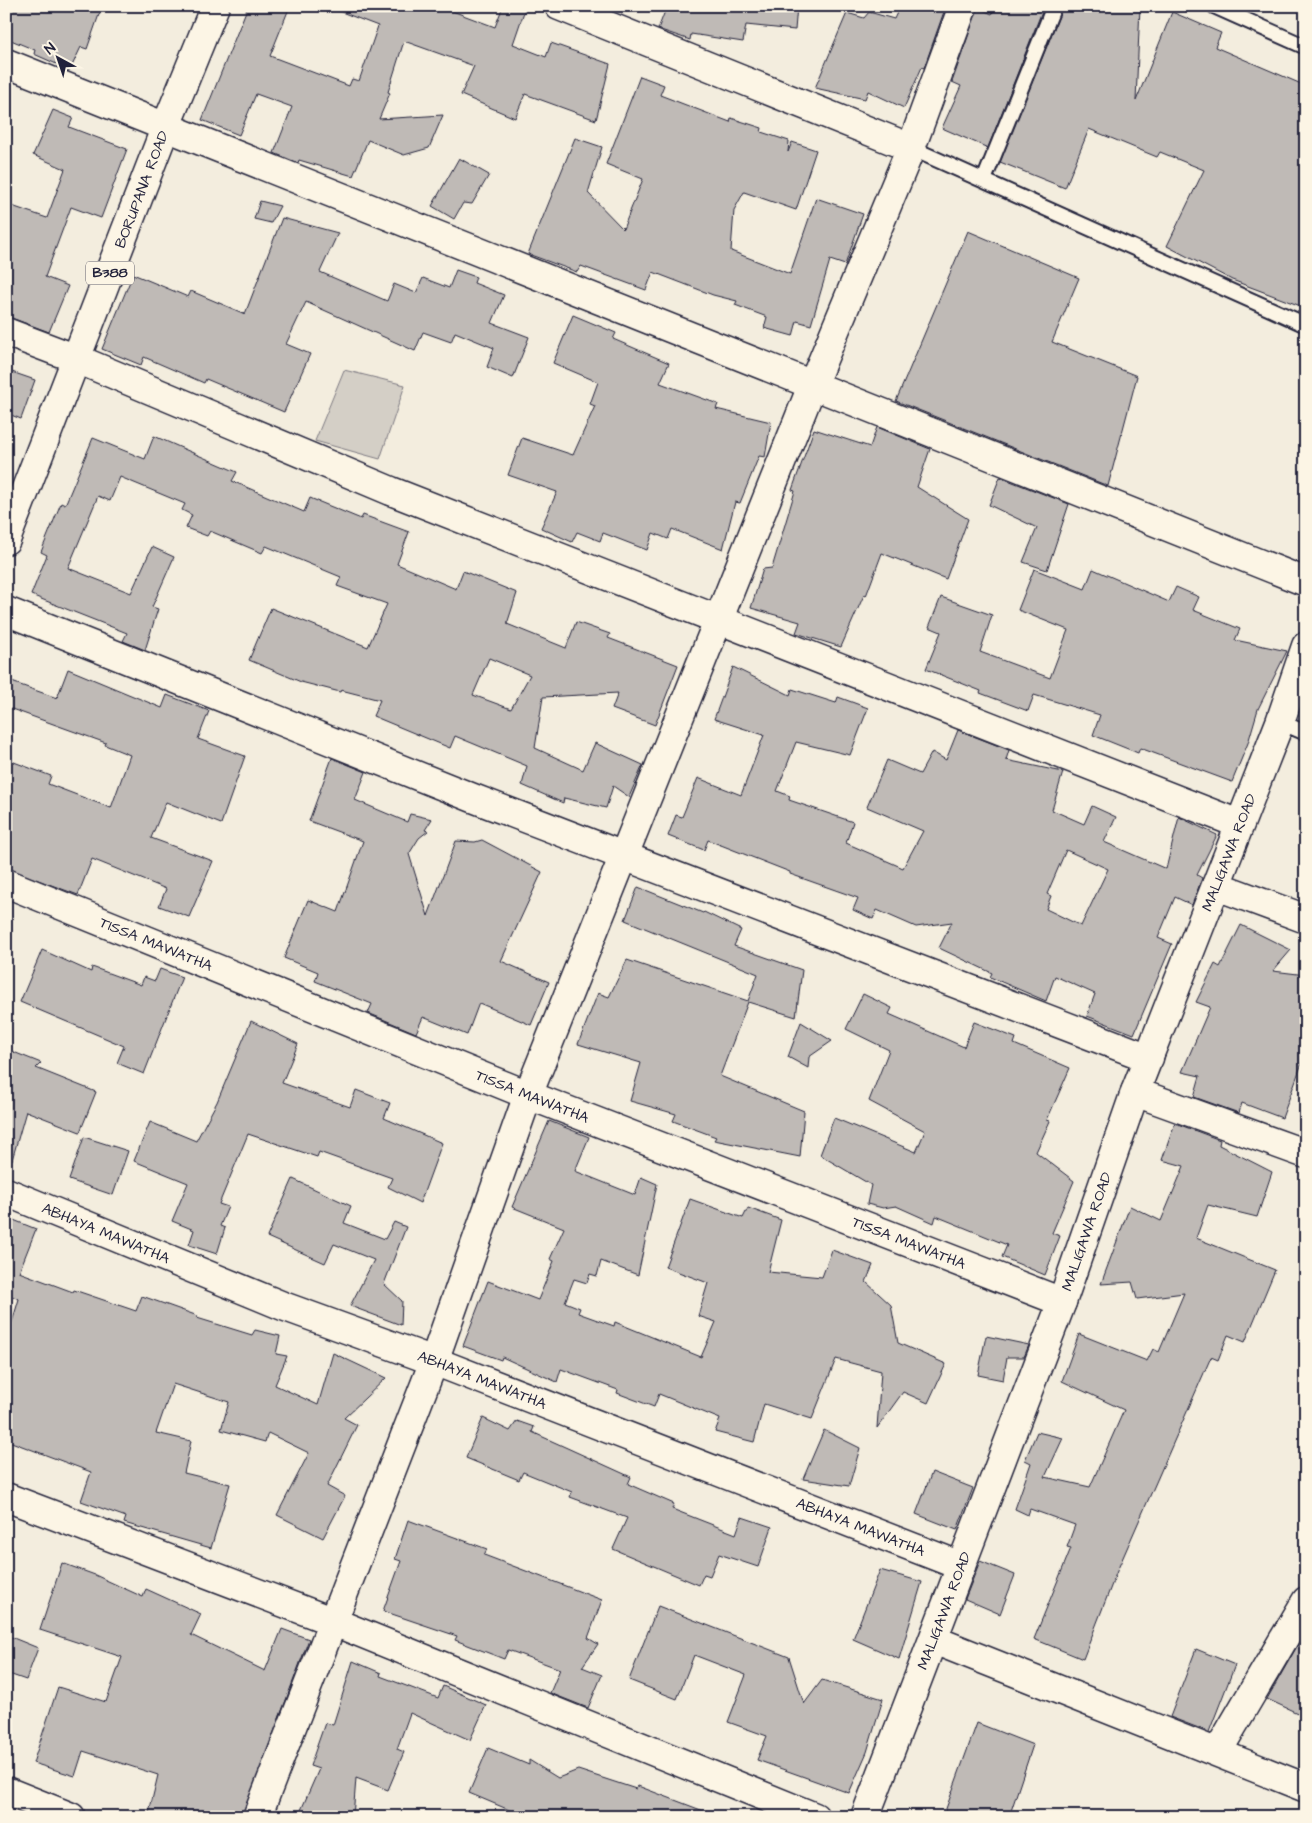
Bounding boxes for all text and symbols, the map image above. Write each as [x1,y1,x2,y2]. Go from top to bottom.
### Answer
north arrow [32,32,82,82]
text: N [40,38,60,59]
street label: BORUPANA ROAD [109,127,174,251]
road number: B388 [86,262,134,284]
street label: MALIGAWA ROAD [1196,790,1261,914]
street label: TISSA MAWATHA [96,912,216,976]
street label: TISSA MAWATHA [473,1064,593,1128]
street label: MALIGAWA ROAD [1056,1169,1117,1294]
street label: ABHAYA MAWATHA [39,1197,173,1269]
street label: TISSA MAWATHA [849,1211,969,1274]
street label: ABHAYA MAWATHA [415,1345,550,1414]
street label: ABHAYA MAWATHA [793,1492,928,1562]
street label: MALIGAWA ROAD [912,1548,976,1673]

